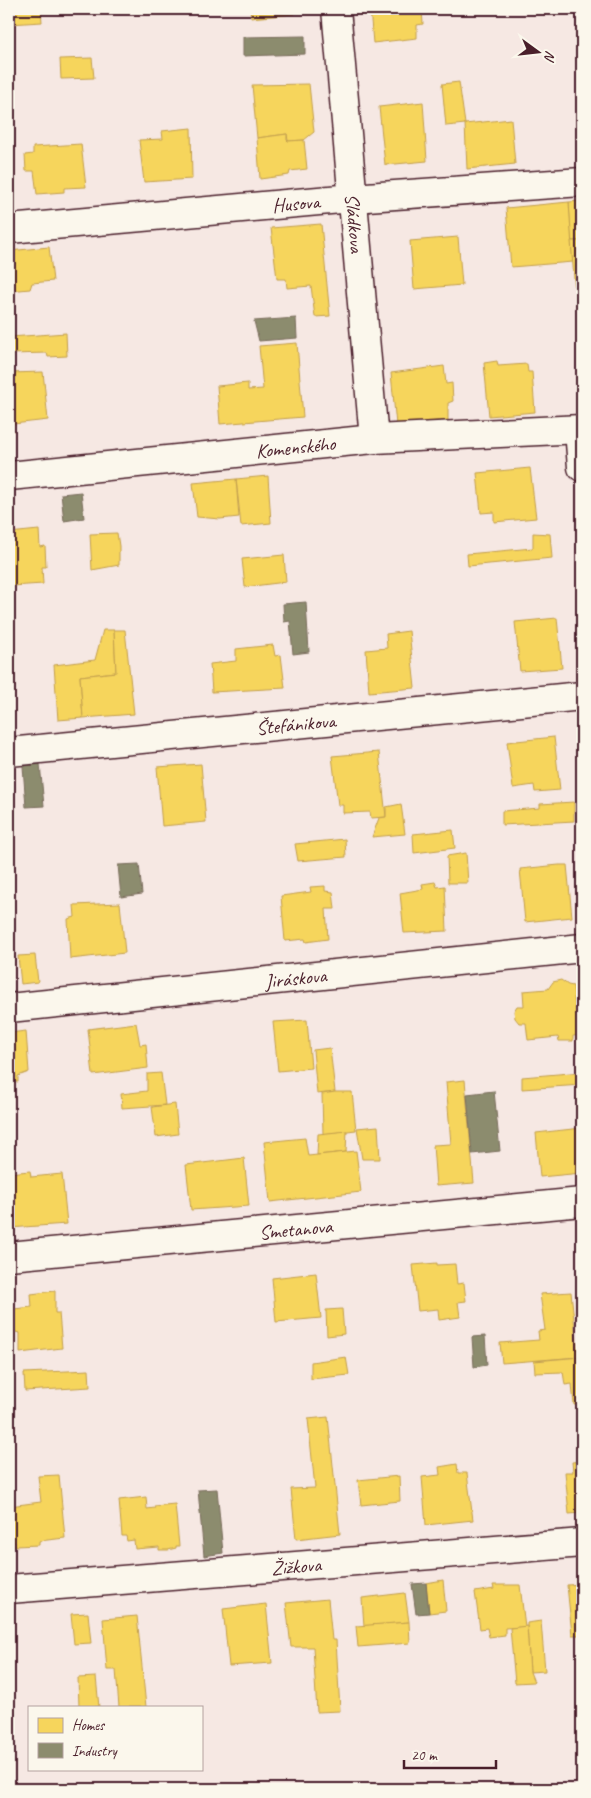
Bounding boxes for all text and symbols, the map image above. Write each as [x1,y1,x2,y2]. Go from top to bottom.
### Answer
north arrow [514,28,564,78]
text: N [540,49,559,64]
street label: Husova [271,189,322,218]
street label: Sládkova [339,193,370,256]
street label: Komenského [255,431,337,464]
street label: Štefánikova [255,708,338,741]
street label: Jiráskova [262,963,330,994]
street label: Smetanova [258,1213,335,1245]
street label: Žižkova [270,1552,324,1581]
legend [28,1706,202,1770]
text: Homes [72,1716,106,1735]
scale bar [404,1738,496,1770]
text: Industry [72,1742,119,1761]
text: 20 m [411,1746,438,1765]

